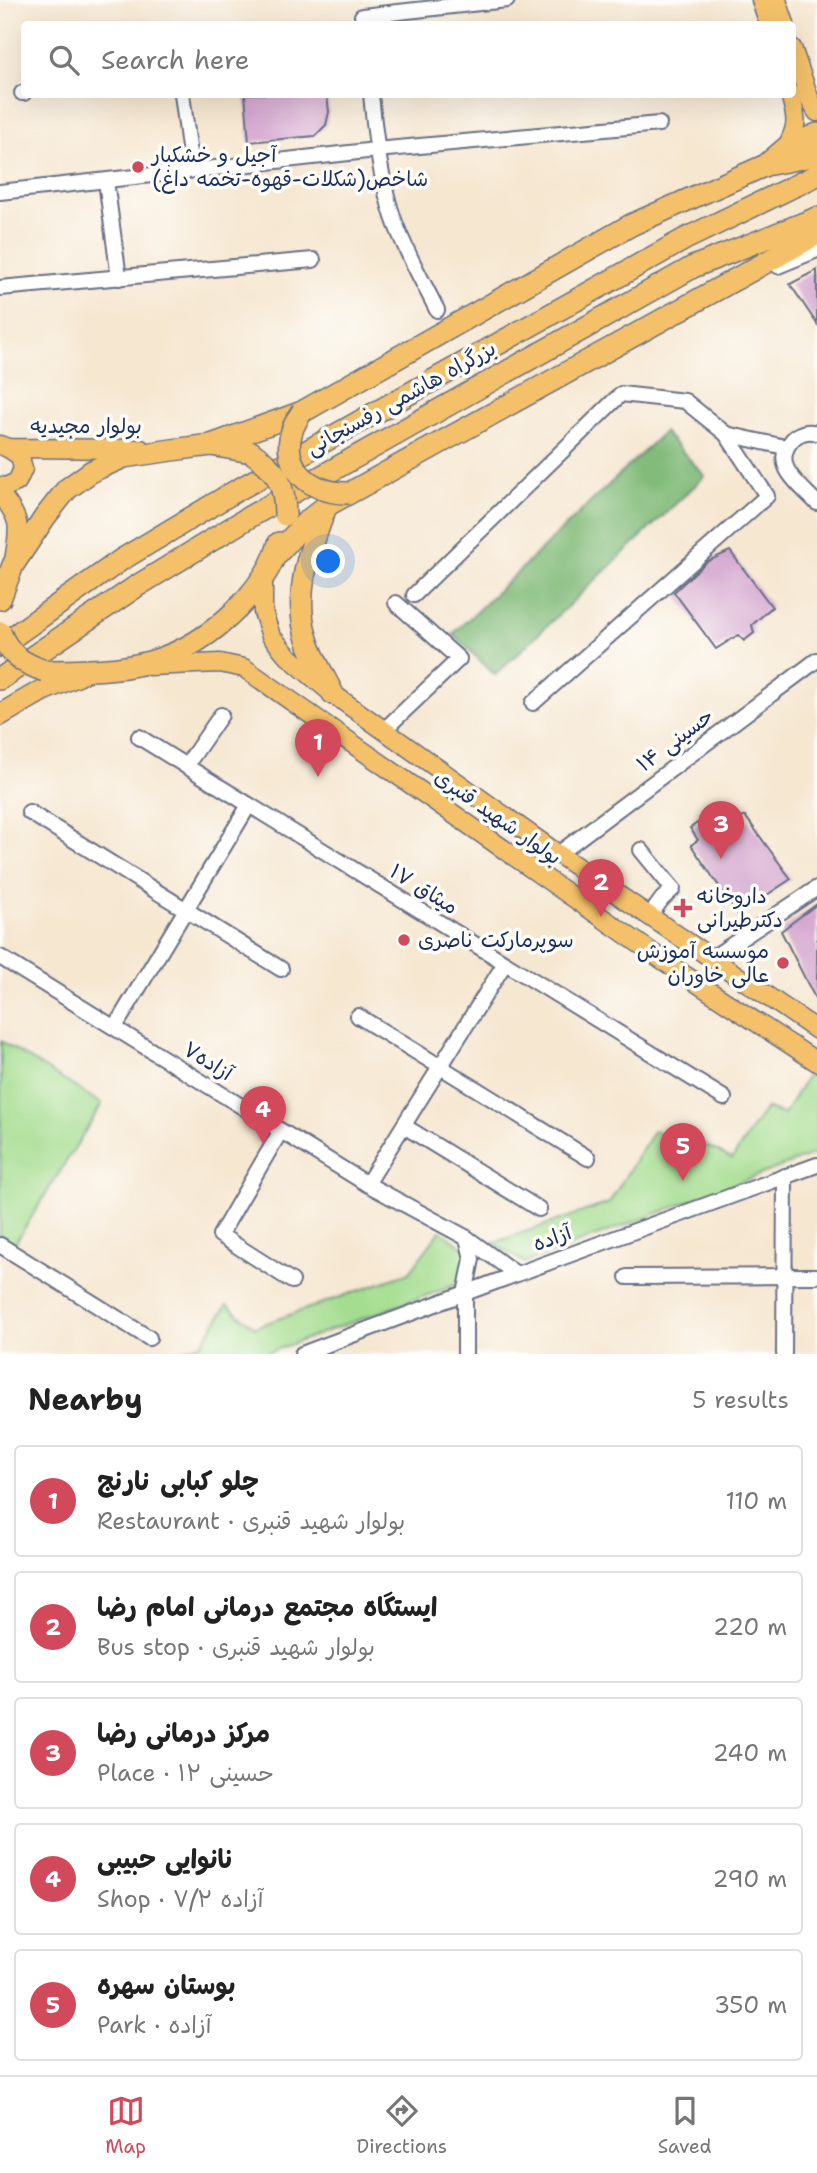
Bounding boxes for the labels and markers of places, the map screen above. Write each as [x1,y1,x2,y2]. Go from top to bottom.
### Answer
place label: آجیل و خشکبار شاخص(شکلات-قهوه-تخمه داغ) [150,141,428,194]
marker: آجیل و خشکبار شاخص(شکلات-قهوه-تخمه داغ) [130,159,146,175]
pin: 1 [295,719,341,777]
pin: 3 [698,801,744,859]
pin: 2 [578,859,624,917]
place label: داروخانه دکترطیرانی [697,882,783,934]
marker: داروخانه دکترطیرانی [675,900,691,916]
place label: سوپرمارکت ناصری [418,926,574,954]
marker: سوپرمارکت ناصری [396,932,412,948]
place label: موسسه آموزش عالی خاوران [637,937,769,989]
marker: موسسه آموزش عالی خاوران [775,955,791,971]
pin: 4 [240,1086,286,1144]
pin: 5 [660,1123,706,1181]

